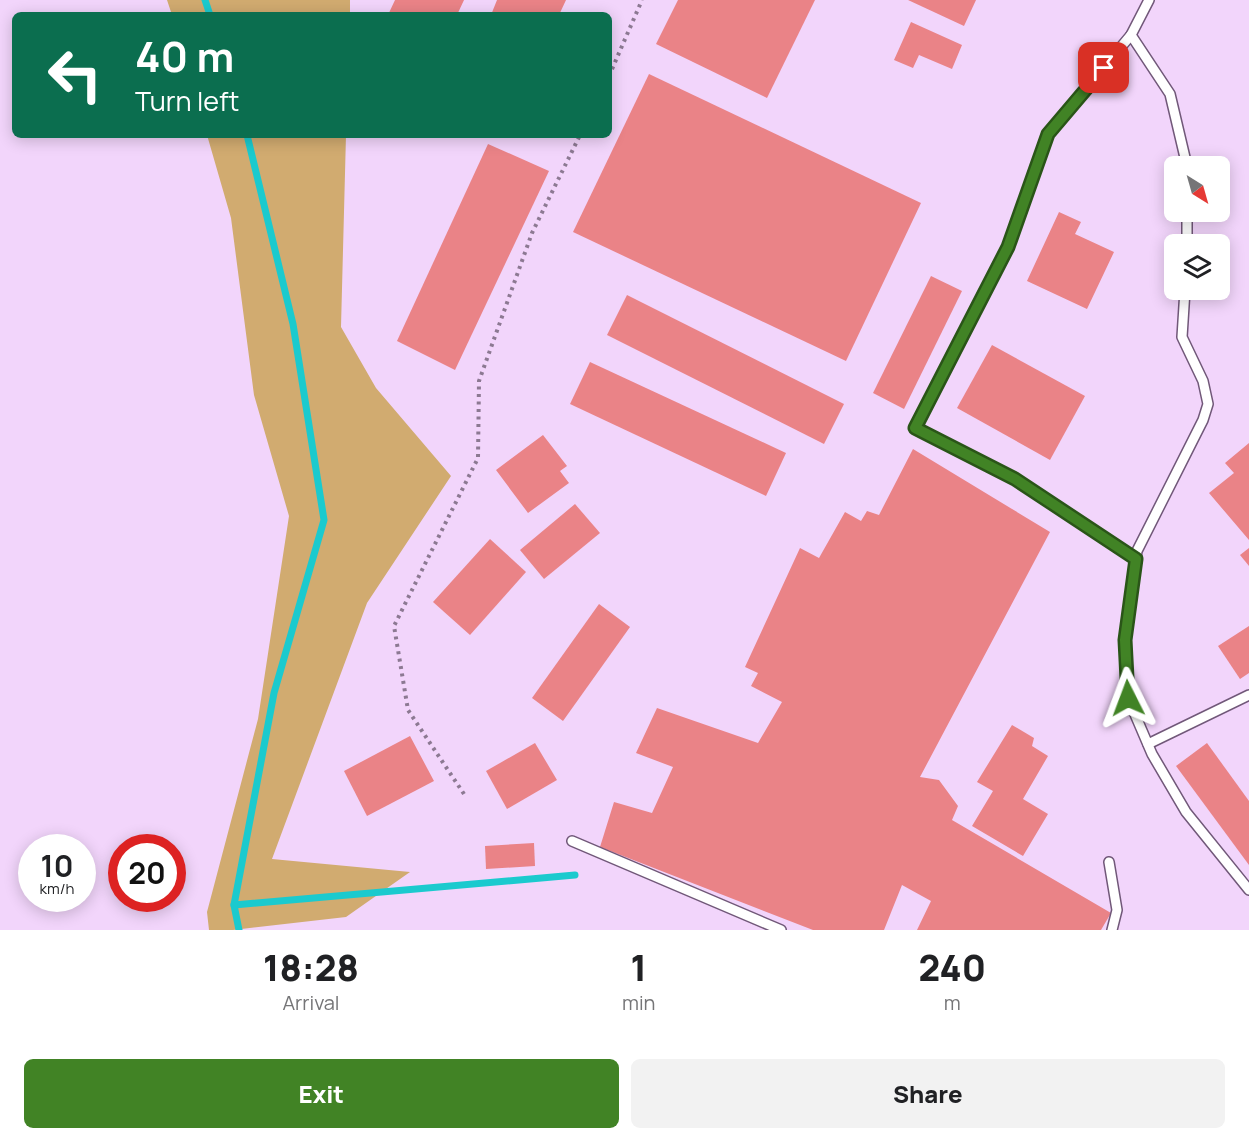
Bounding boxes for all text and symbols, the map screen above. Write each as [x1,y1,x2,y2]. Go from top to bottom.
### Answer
text: 40 m [135,27,234,85]
icon: left [36,36,114,114]
pin [1078,42,1129,93]
icon: arrive [1087,51,1120,84]
text: Turn left [135,82,239,119]
north arrow [1164,156,1230,222]
map controls [1164,156,1230,300]
button: layers [1164,234,1230,300]
position arrow [1096,666,1160,730]
speed limit sign: 20 [108,834,186,912]
text: 10 [41,845,73,886]
text: km/h [40,878,74,899]
text: 18:28 [263,943,359,992]
text: 1 [631,943,647,992]
text: 240 [919,943,986,992]
text: Arrival [282,989,340,1016]
text: min [622,989,655,1016]
text: m [944,989,961,1016]
button: Exit [24,1059,619,1128]
button: Share [631,1059,1225,1128]

